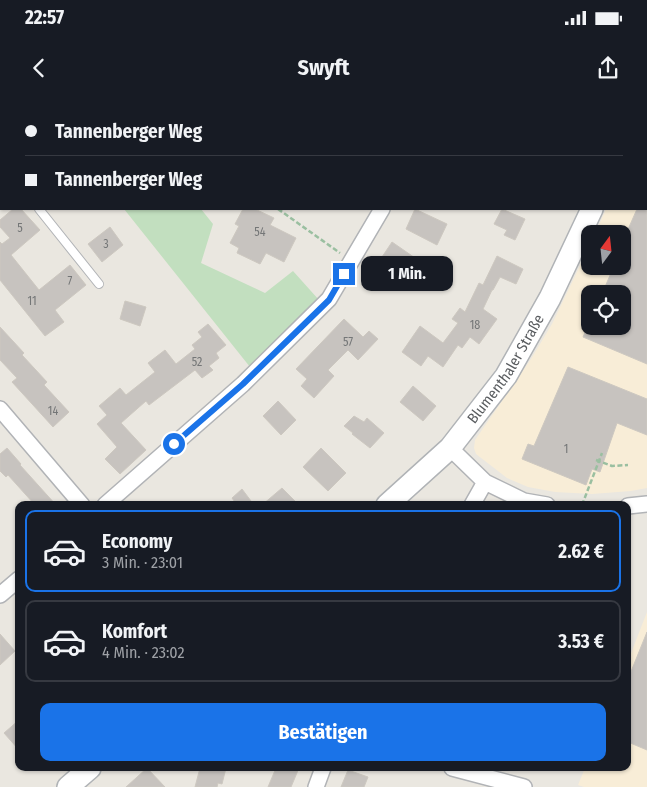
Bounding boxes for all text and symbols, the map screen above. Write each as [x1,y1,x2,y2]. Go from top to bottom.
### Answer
text: 22:57 [25,6,64,29]
icon: back [25,54,53,82]
text: Swyft [298,54,350,81]
icon: share [594,54,622,82]
text: Tannenberger Weg [55,120,202,143]
text: Tannenberger Weg [55,168,202,191]
house number: 5 [17,221,23,235]
house number: 54 [254,225,266,239]
north arrow [581,225,631,275]
map controls [581,225,631,335]
house number: 3 [103,237,109,251]
callout: 1 Min. [362,256,454,292]
route end [333,263,355,285]
text: 1 Min. [388,264,426,283]
house number: 7 [68,274,73,288]
button: locate [581,285,631,335]
house number: 11 [27,294,37,308]
street label: Blumenthaler Straße [463,311,548,427]
house number: 18 [470,318,480,332]
house number: 57 [343,335,353,349]
house number: 52 [192,355,202,369]
house number: 14 [48,404,58,418]
route start [163,433,185,455]
house number: 1 [564,442,568,456]
icon: car [42,529,87,574]
text: Economy [102,530,172,553]
text: 2.62 € [558,540,604,563]
text: 3 Min. · 23:01 [102,553,183,572]
icon: car [42,619,87,664]
text: Komfort [102,620,167,643]
text: 3.53 € [558,630,604,653]
text: 4 Min. · 23:02 [102,643,185,662]
button: Bestätigen [40,703,606,761]

